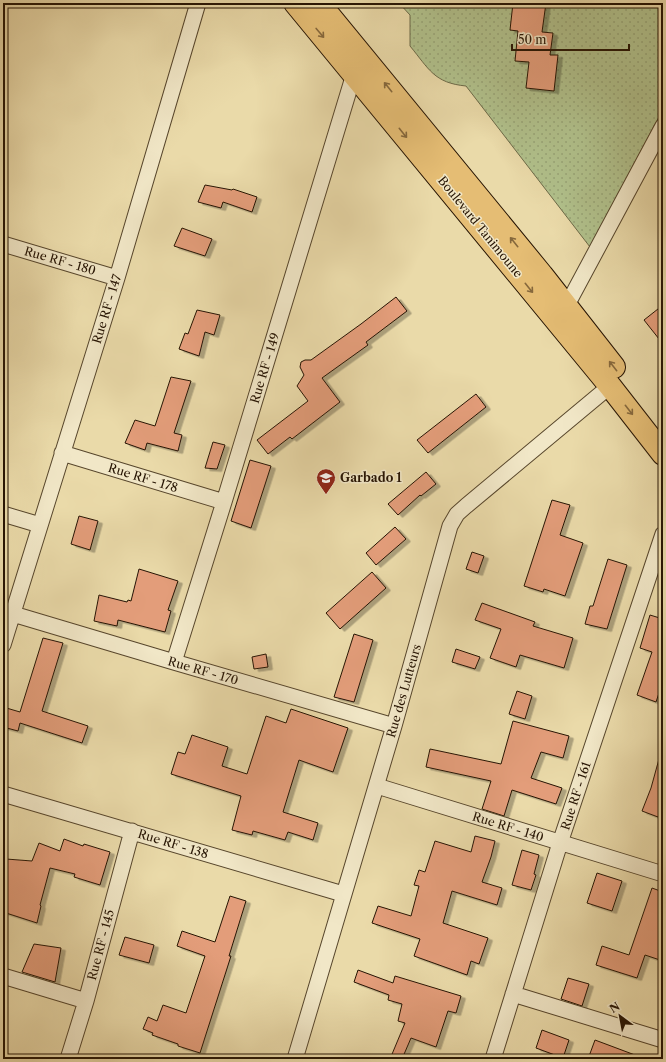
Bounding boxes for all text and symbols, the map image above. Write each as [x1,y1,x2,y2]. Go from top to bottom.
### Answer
scale bar [512,26,629,52]
one-way arrow [316,27,325,38]
text: 50 m [518,32,547,47]
one-way arrow [383,82,392,93]
one-way arrow [398,128,407,138]
street label: Boulevard Tanimoune [435,173,526,281]
one-way arrow [510,237,519,247]
street label: Rue RF - 180 [23,243,98,278]
street label: Rue RF - 147 [89,272,124,345]
one-way arrow [525,282,534,293]
street label: Rue RF - 149 [247,331,282,405]
one-way arrow [608,360,617,371]
one-way arrow [625,405,633,416]
street label: Rue RF - 178 [106,460,180,495]
school or university icon: Garbado 1 [315,467,337,495]
place label: Garbado 1 [340,470,402,485]
street label: Rue des Lutteurs [383,642,424,739]
street label: Rue RF - 170 [166,653,240,688]
street label: Rue RF - 161 [557,760,594,832]
street label: Rue RF - 140 [471,809,546,844]
street label: Rue RF - 138 [136,826,210,861]
street label: Rue RF - 145 [84,908,117,982]
north arrow [600,996,640,1036]
text: N [607,999,623,1016]

